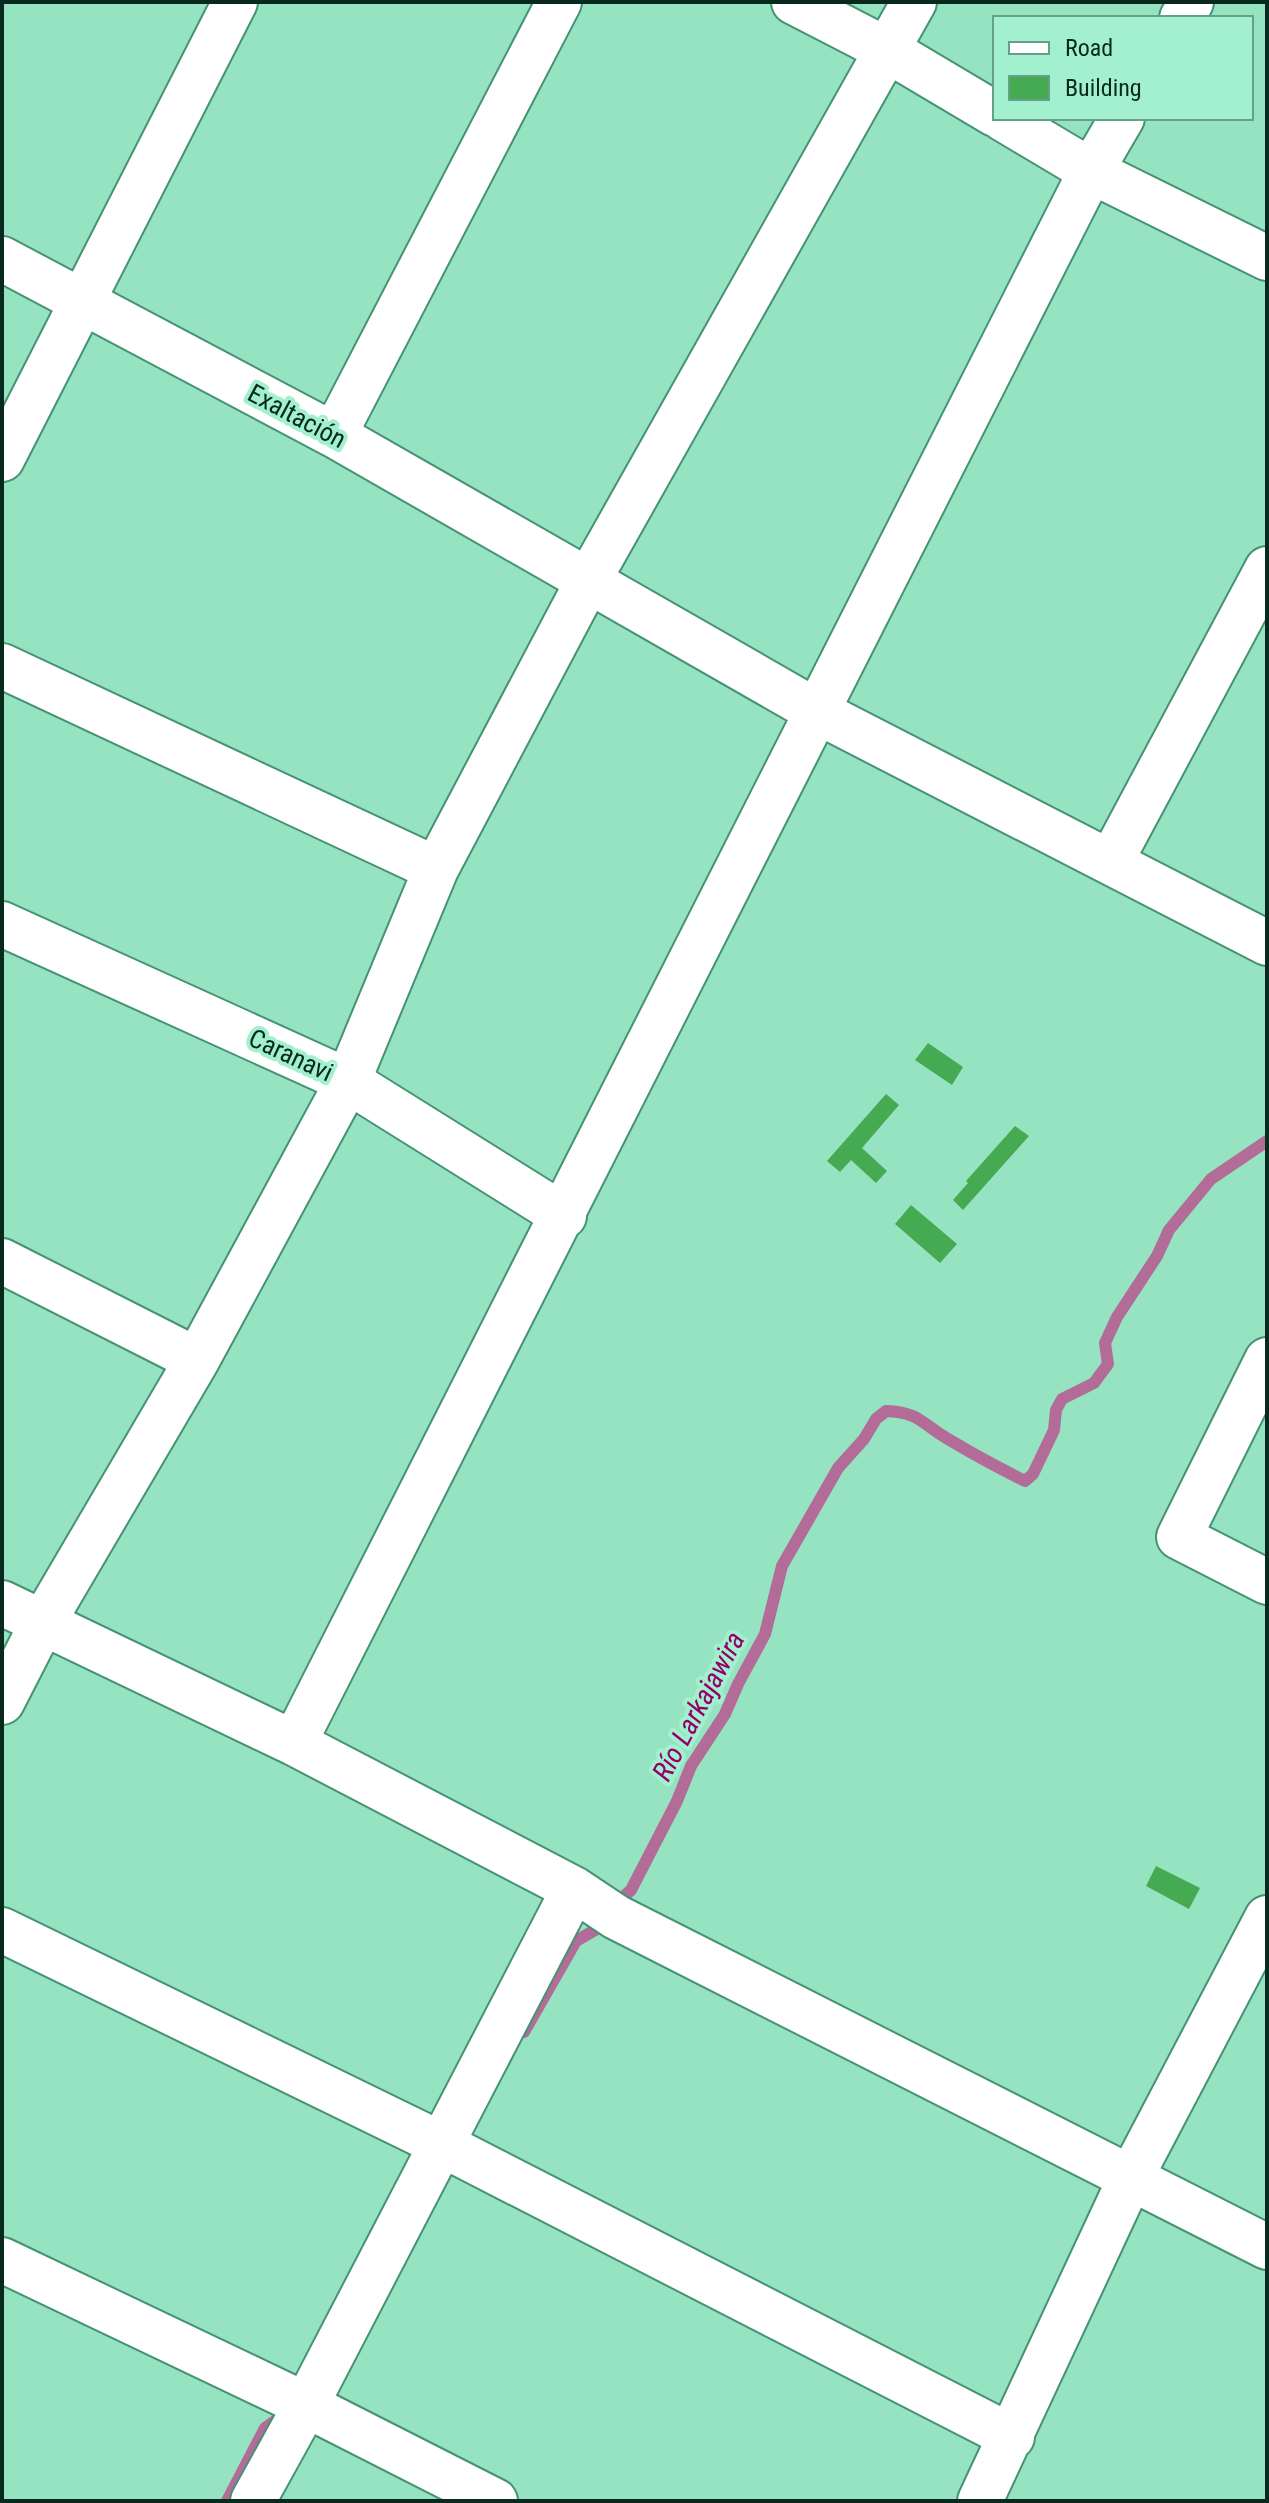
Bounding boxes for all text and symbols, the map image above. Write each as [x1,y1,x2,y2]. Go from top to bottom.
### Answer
legend [993,16,1253,120]
text: Road [1065,34,1113,62]
text: Building [1065,74,1142,102]
street label: Exaltación [243,378,351,454]
street label: Caranavi [244,1023,338,1087]
water label: Río Larkajawira [645,1626,752,1786]

